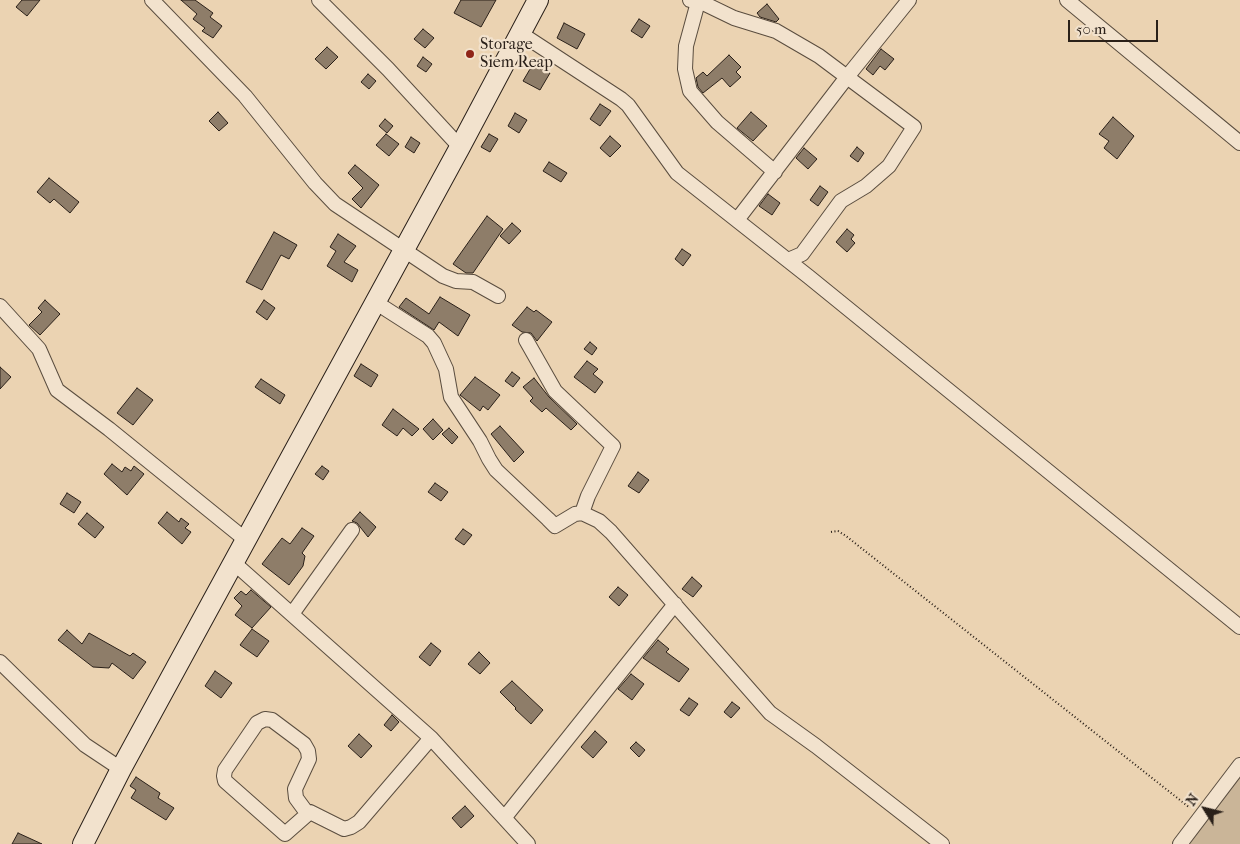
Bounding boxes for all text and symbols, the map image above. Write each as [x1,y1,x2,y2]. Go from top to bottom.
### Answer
scale bar [1070,10,1160,42]
text: 50 m [1076,20,1106,38]
place label: Storage Siem Reap [480,35,553,73]
marker: Storage Siem Reap [464,48,476,60]
north arrow [1180,784,1230,834]
text: N [1182,791,1202,809]

